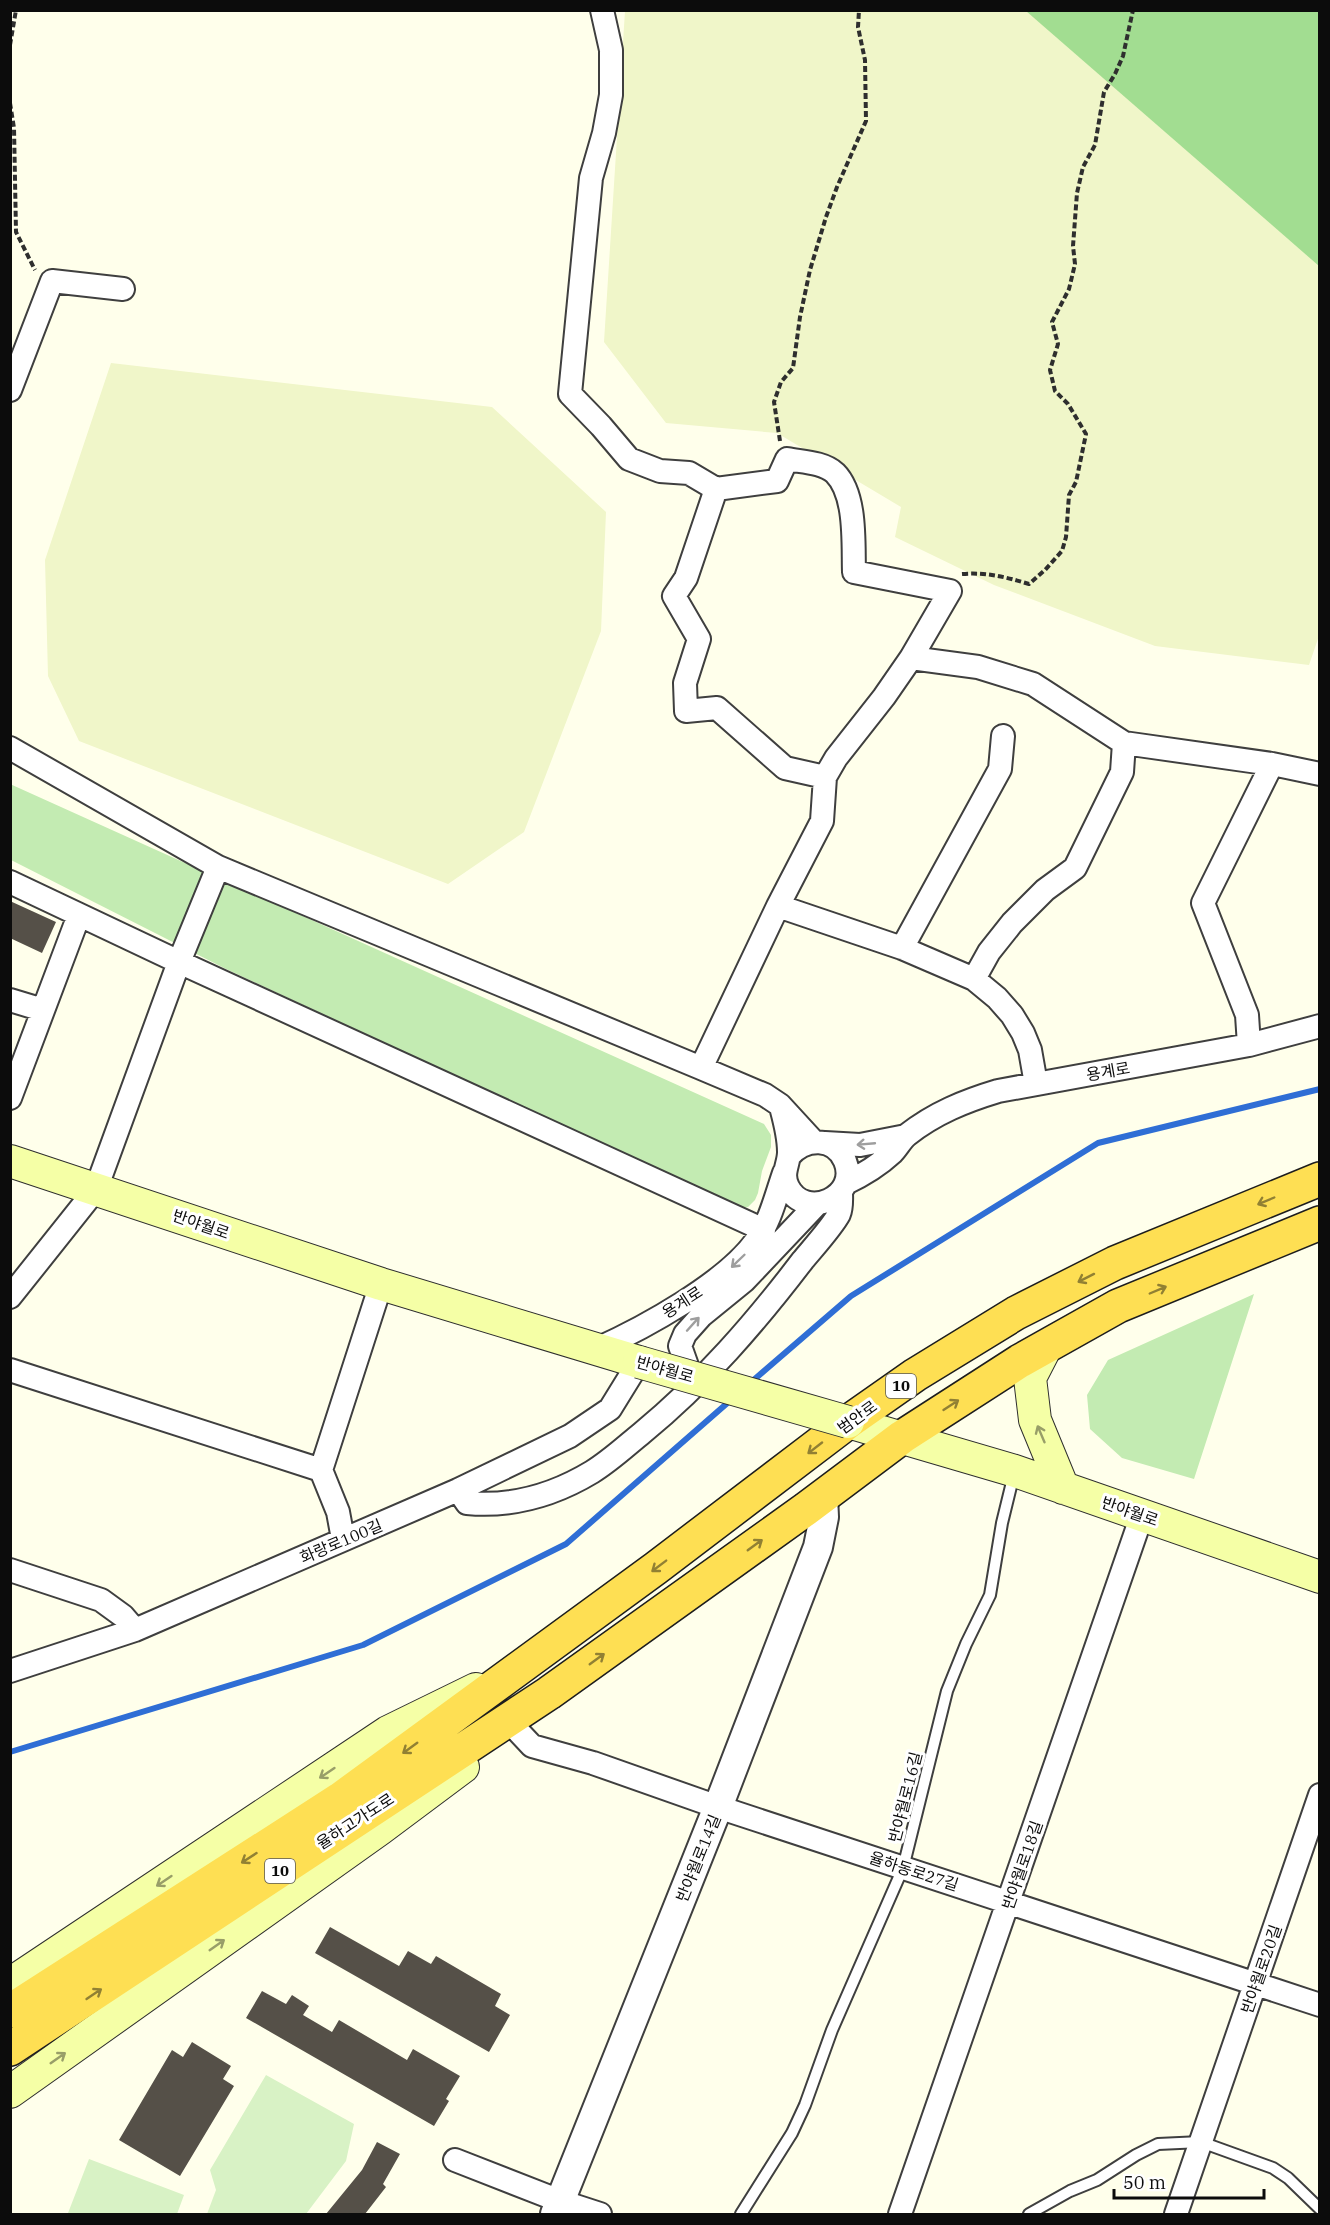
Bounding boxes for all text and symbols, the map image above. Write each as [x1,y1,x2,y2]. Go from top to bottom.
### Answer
street label: 용계로 [1085,1057,1132,1085]
one-way arrow [856,1139,876,1150]
one-way arrow [1257,1196,1275,1207]
street label: 반야월로 [170,1205,232,1243]
one-way arrow [730,1253,745,1268]
one-way arrow [1078,1272,1096,1284]
street label: 용계로 [658,1281,706,1322]
one-way arrow [1148,1284,1166,1295]
one-way arrow [686,1317,700,1332]
street label: 반야월로 [634,1351,696,1387]
road number: 10 [886,1374,916,1398]
street label: 범안로 [833,1396,881,1438]
one-way arrow [942,1399,959,1411]
one-way arrow [1035,1425,1046,1443]
one-way arrow [807,1441,823,1454]
street label: 반야월로 [1099,1492,1161,1530]
street label: 화랑로100길 [297,1515,385,1567]
one-way arrow [747,1539,763,1551]
one-way arrow [652,1560,668,1572]
one-way arrow [588,1653,604,1665]
one-way arrow [402,1742,418,1754]
street label: 반야월로16길 [884,1750,926,1844]
one-way arrow [319,1767,335,1779]
street label: 율하고가도로 [313,1788,398,1853]
street label: 반야월로14길 [671,1811,725,1905]
street label: 반야월로18길 [997,1818,1047,1912]
street label: 율하동로27길 [867,1847,961,1895]
one-way arrow [241,1853,258,1865]
road number: 10 [265,1859,295,1883]
one-way arrow [157,1875,173,1887]
street label: 반야월로20길 [1236,1922,1286,2016]
one-way arrow [208,1939,225,1951]
one-way arrow [85,1988,102,2000]
one-way arrow [50,2052,66,2064]
scale bar [1114,2162,1264,2200]
text: 50 m [1123,2171,1166,2194]

